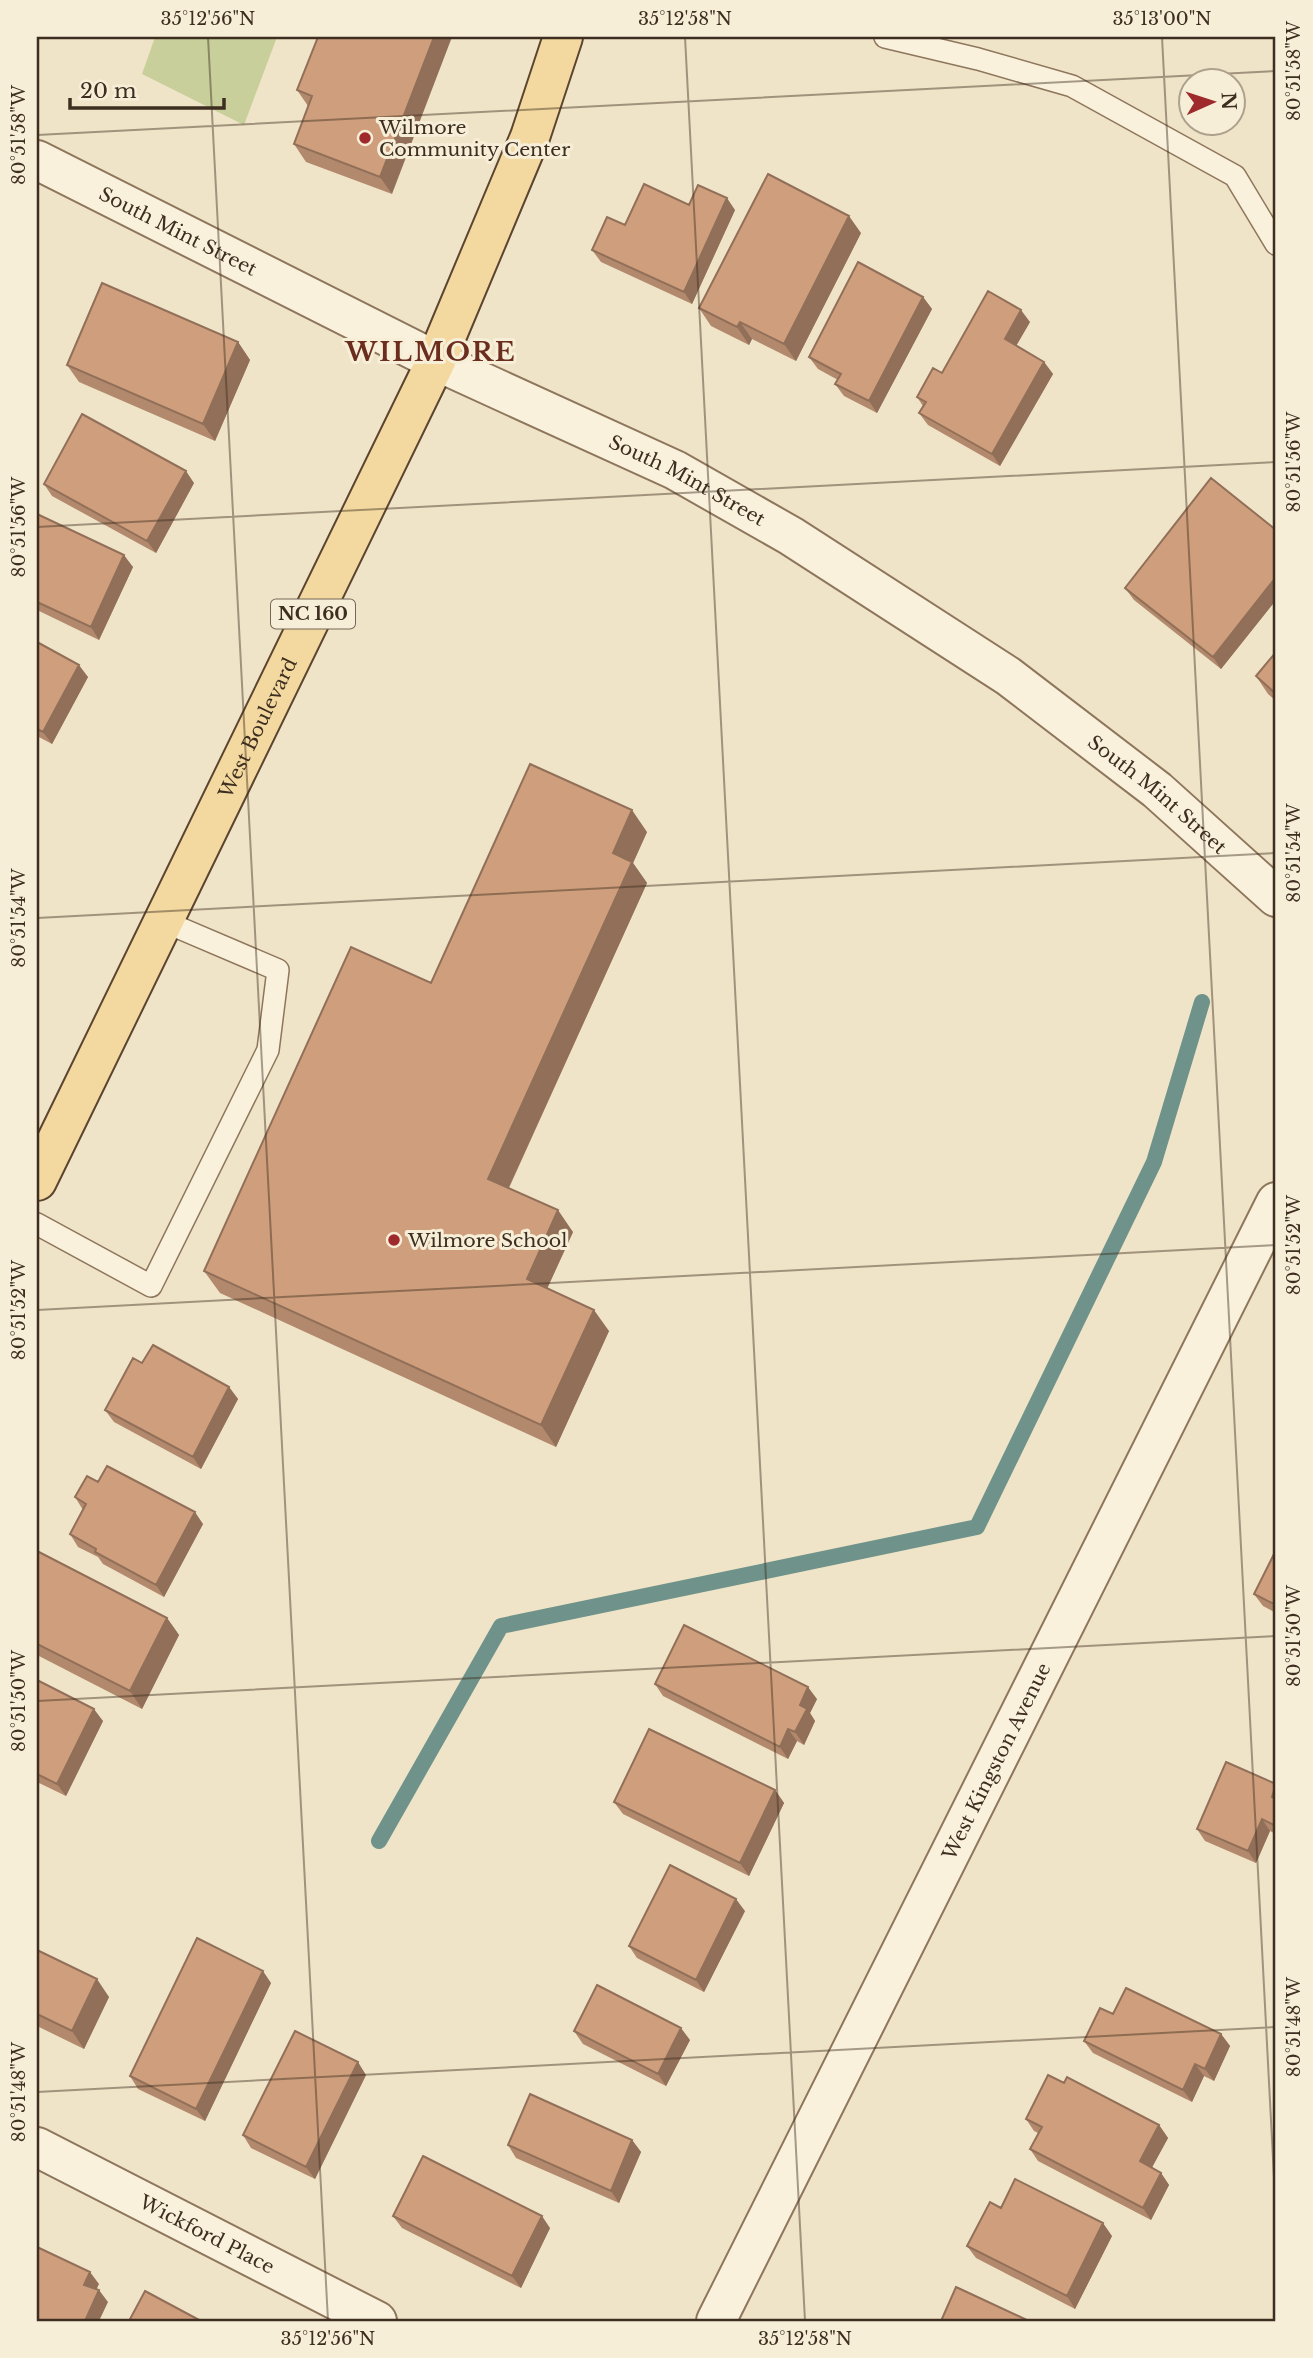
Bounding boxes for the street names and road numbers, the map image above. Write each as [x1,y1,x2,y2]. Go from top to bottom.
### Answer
street label: South Mint Street [95,182,261,281]
street label: South Mint Street [605,430,770,531]
road number: NC 160 [271,600,355,628]
street label: West Boulevard [214,654,302,803]
street label: South Mint Street [1083,730,1232,859]
street label: West Kingston Avenue [937,1659,1056,1865]
street label: Wickford Place [135,2190,278,2279]

